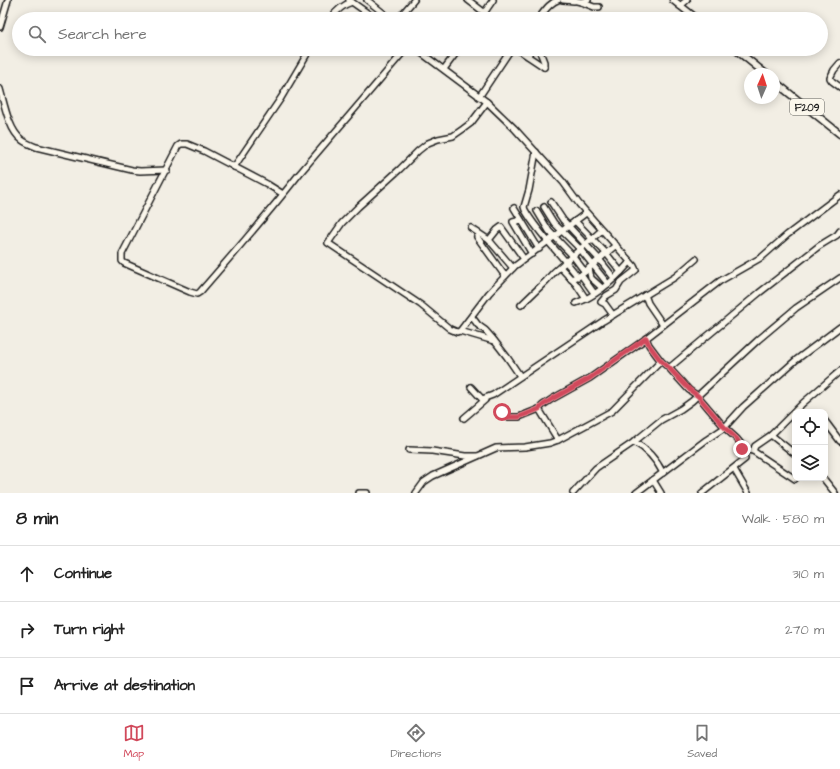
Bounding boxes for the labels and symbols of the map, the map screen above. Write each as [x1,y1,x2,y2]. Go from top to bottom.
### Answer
north arrow [744,68,780,104]
road number: F209 [790,99,824,115]
route start [493,403,511,421]
route end [733,440,751,458]

